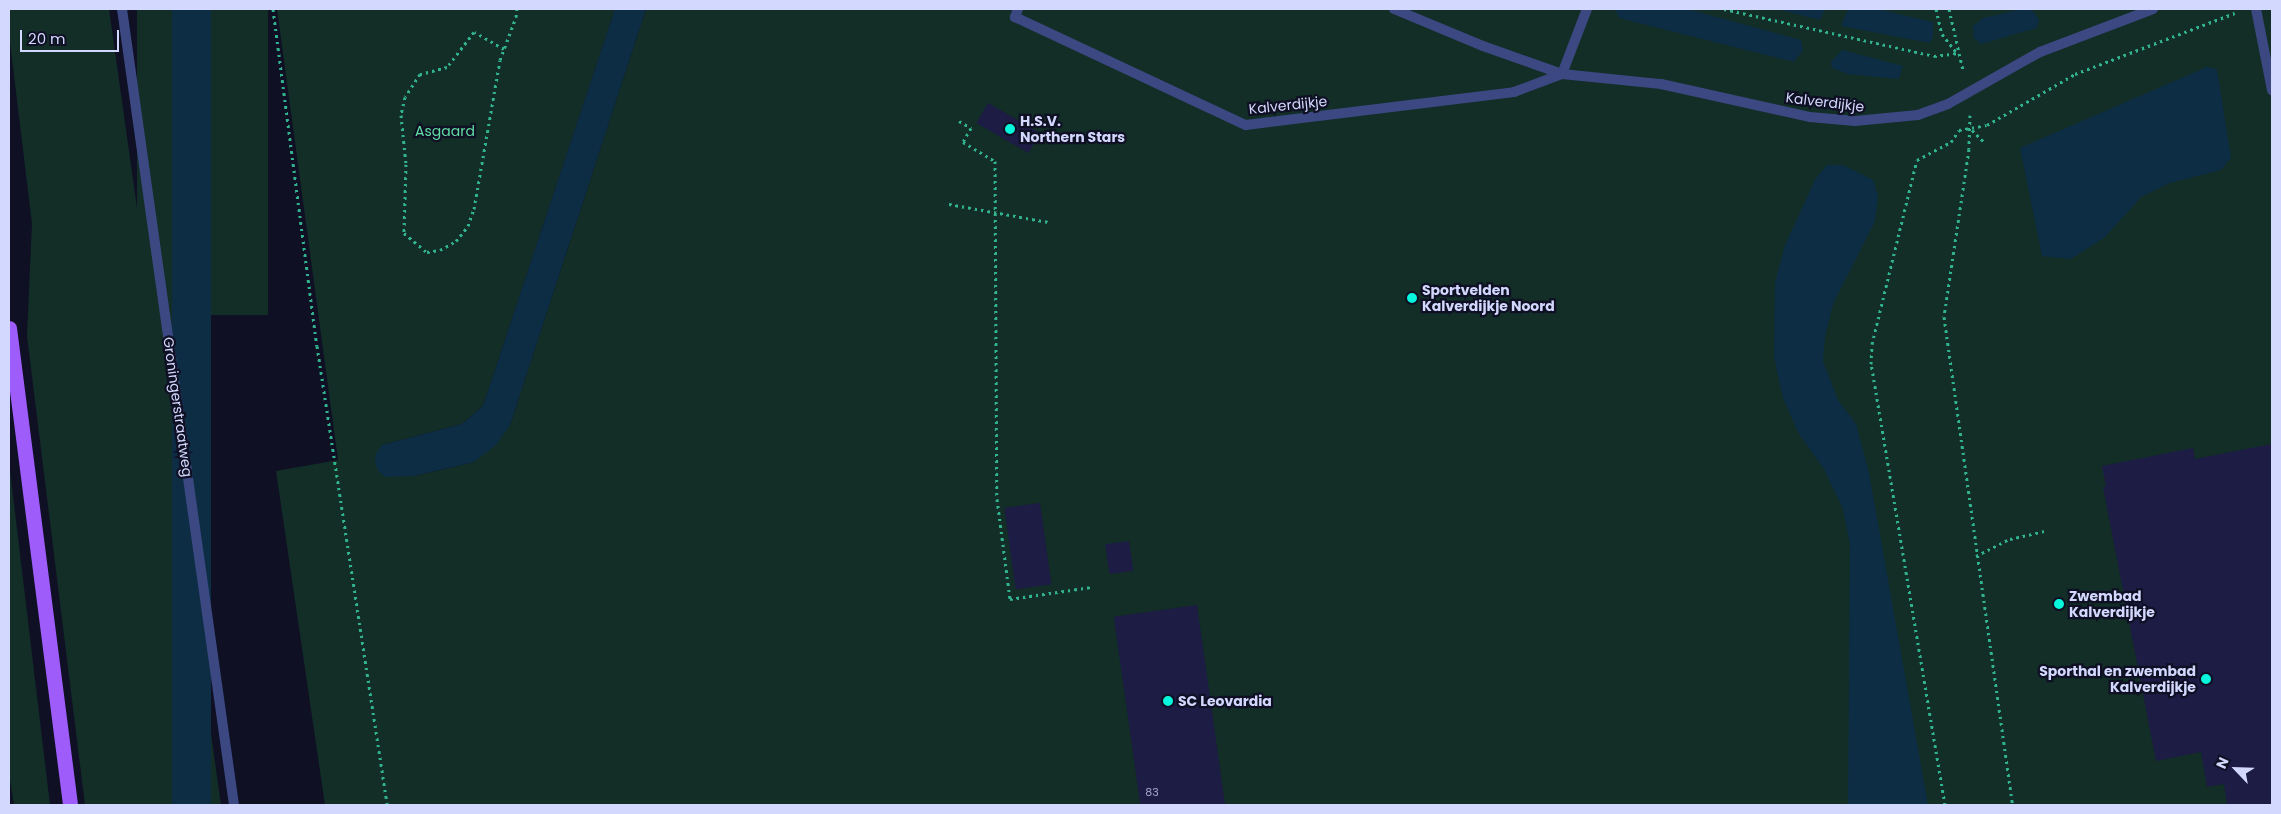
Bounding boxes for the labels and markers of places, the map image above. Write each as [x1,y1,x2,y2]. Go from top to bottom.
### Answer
place label: H.S.V. Northern Stars [1020,113,1125,146]
marker: H.S.V. Northern Stars [1004,123,1016,135]
place label: Sportvelden Kalverdijkje Noord [1422,282,1555,314]
marker: Sportvelden Kalverdijkje Noord [1406,292,1418,304]
place label: Zwembad Kalverdijkje [2069,588,2155,620]
marker: Zwembad Kalverdijkje [2053,598,2065,610]
place label: Sporthal en zwembad Kalverdijkje [2039,663,2196,696]
marker: Sporthal en zwembad Kalverdijkje [2200,673,2212,685]
place label: SC Leovardia [1178,693,1272,709]
marker: SC Leovardia [1162,695,1174,707]

